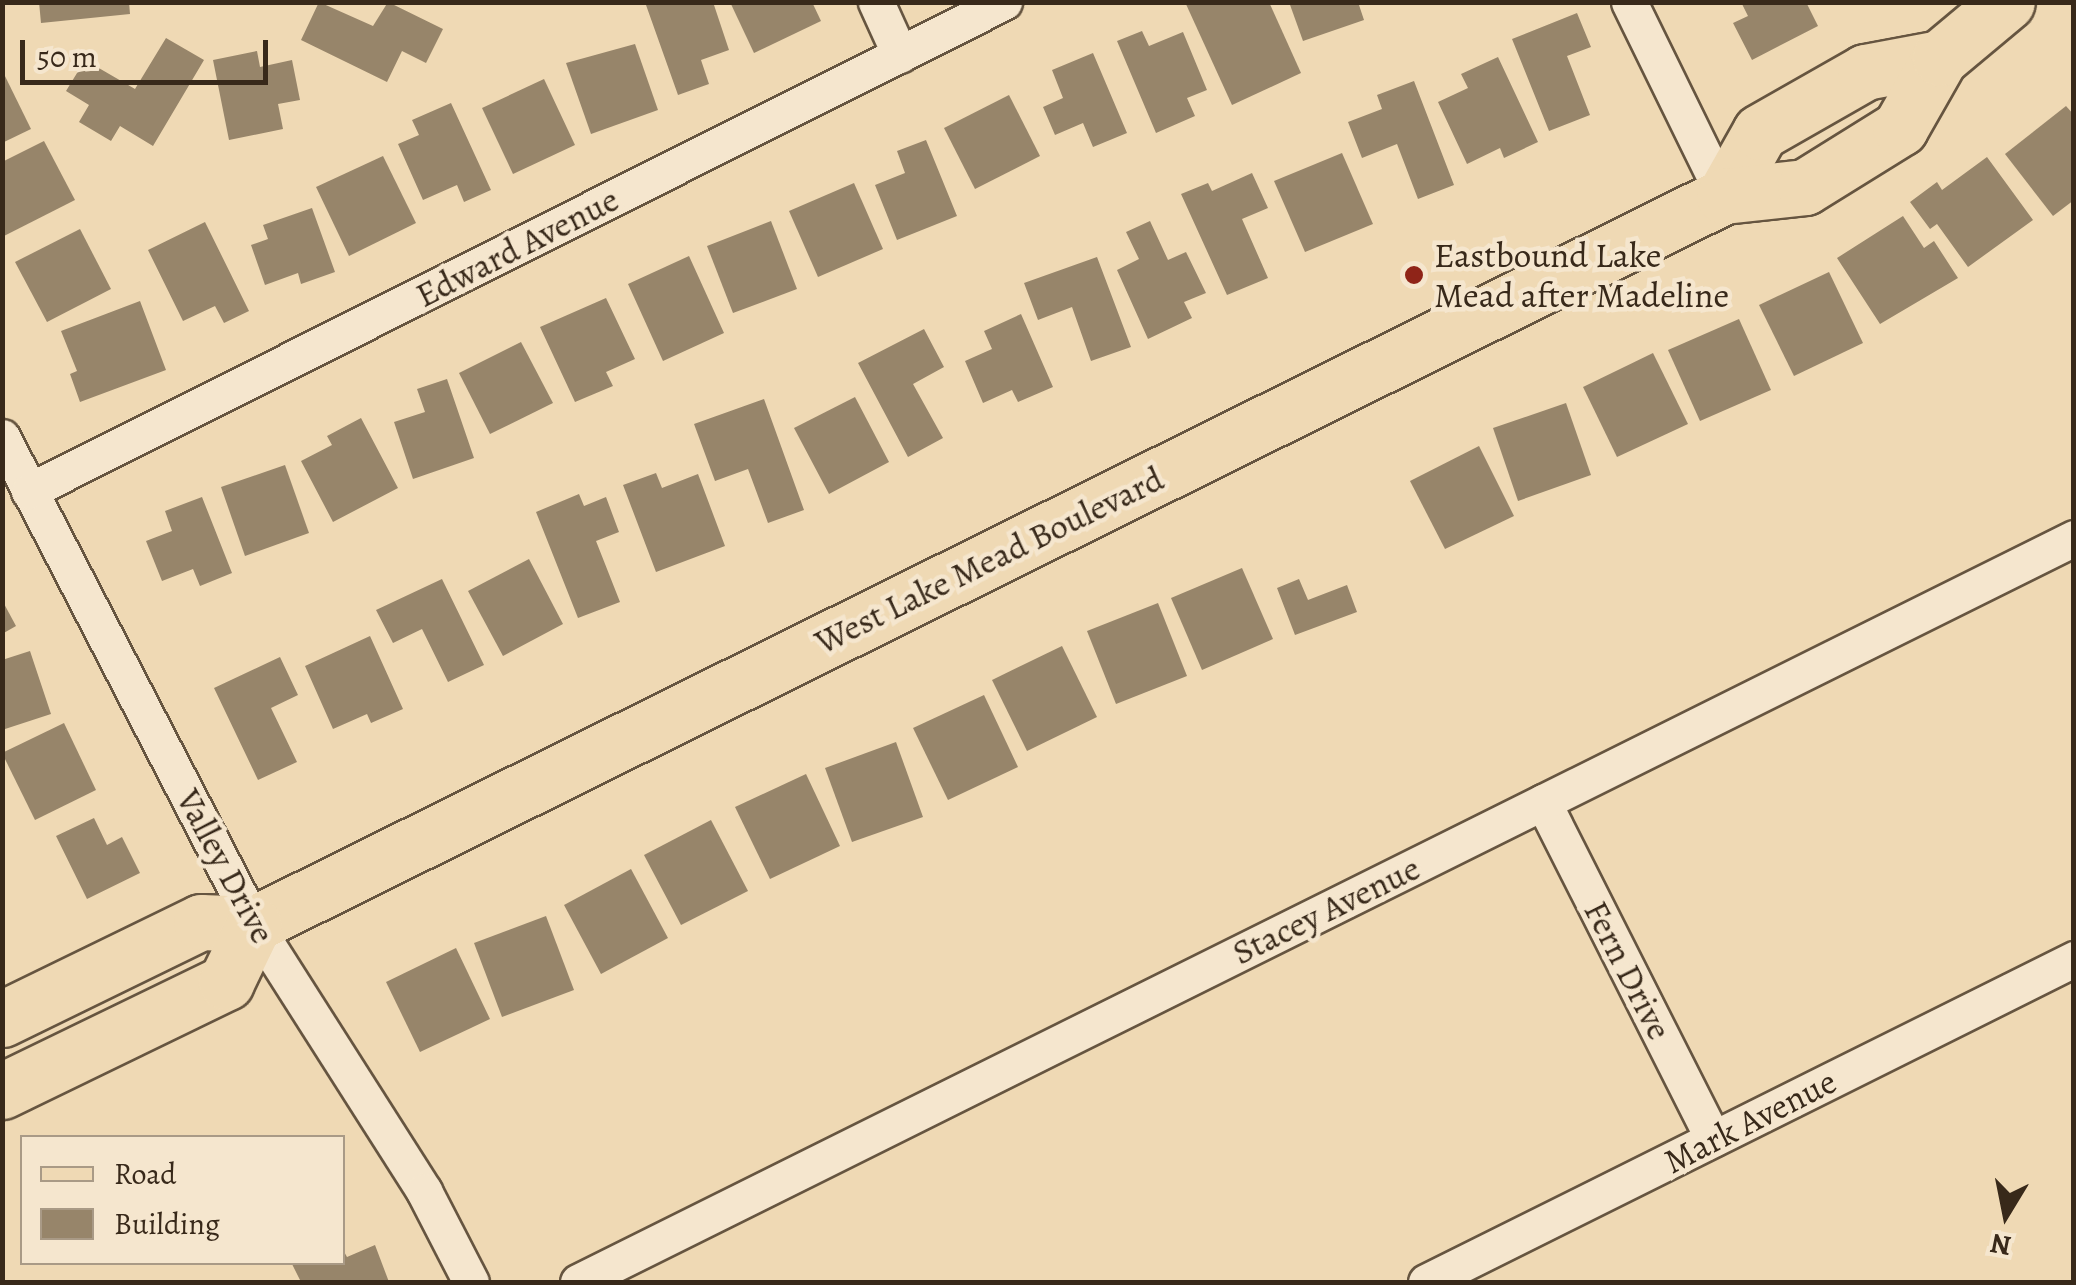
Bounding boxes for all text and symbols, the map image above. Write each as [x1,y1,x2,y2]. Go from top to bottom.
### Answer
scale bar [25,20,272,82]
text: 50 m [37,37,97,77]
street label: Edward Avenue [409,178,625,316]
place label: Eastbound Lake Mead after Madeline [1434,234,1729,316]
marker: Eastbound Lake Mead after Madeline [1403,264,1425,286]
street label: West Lake Mead Boulevard [808,457,1170,663]
street label: Valley Drive [168,782,284,950]
street label: Stacey Avenue [1225,847,1427,973]
street label: Fern Drive [1575,894,1681,1046]
street label: Mark Avenue [1657,1060,1843,1182]
legend [20,1135,345,1265]
text: Road [114,1154,176,1194]
north arrow [1956,1165,2056,1265]
text: Building [114,1204,220,1244]
text: N [1987,1224,2014,1265]

